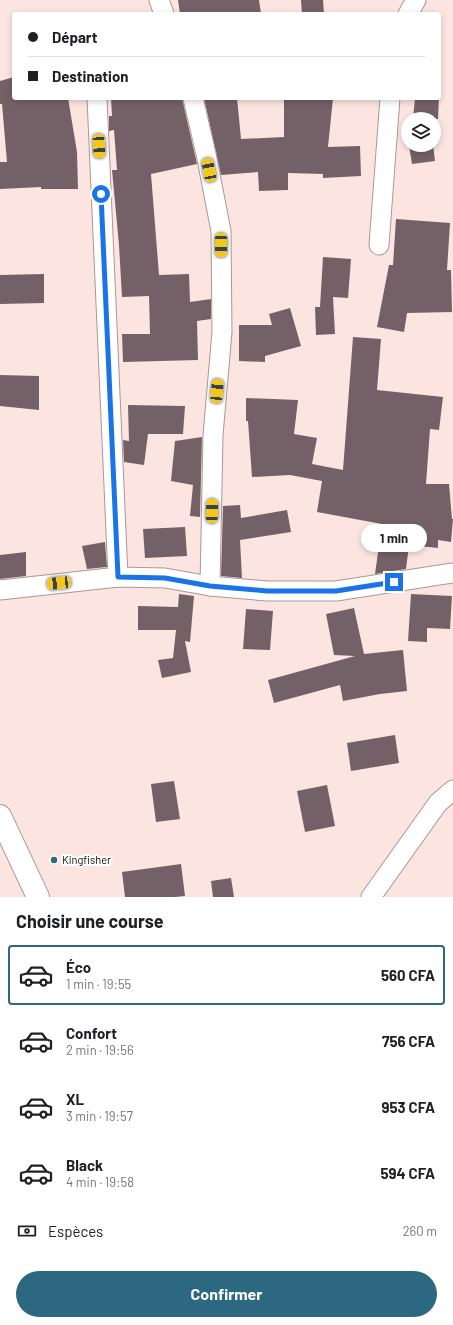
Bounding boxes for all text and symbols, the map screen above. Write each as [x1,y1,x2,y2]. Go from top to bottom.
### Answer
text: Départ [52,28,97,46]
text: Destination [52,67,128,85]
map controls [401,112,441,152]
button: layers [401,112,441,152]
car [92,134,106,158]
car [201,157,217,183]
route start [92,185,110,203]
car [215,233,227,257]
car [210,379,224,403]
car [206,499,218,523]
callout: 1 min [361,524,427,552]
text: 1 min [380,530,408,546]
route end [385,573,403,591]
car [46,576,72,590]
place label: Kingfisher [62,853,111,866]
marker: Kingfisher [49,855,59,865]
text: Choisir une course [16,910,164,932]
icon: car [18,957,54,993]
text: Éco [66,958,91,976]
text: 560 CFA [381,966,435,984]
text: 1 min · 19:55 [66,976,131,992]
icon: car [18,1023,54,1059]
text: Confort [66,1024,117,1042]
text: 756 CFA [382,1032,435,1050]
text: 2 min · 19:56 [66,1042,134,1058]
icon: car [18,1089,54,1125]
text: XL [66,1090,84,1108]
text: 953 CFA [381,1098,435,1116]
text: 3 min · 19:57 [66,1108,133,1124]
icon: car [18,1155,54,1191]
text: Black [66,1156,103,1174]
text: 594 CFA [380,1164,435,1182]
text: 4 min · 19:58 [66,1174,134,1190]
icon: cash [16,1220,38,1242]
text: Espèces [48,1222,103,1240]
text: 260 m [403,1223,437,1239]
button: Confirmer [16,1271,437,1317]

